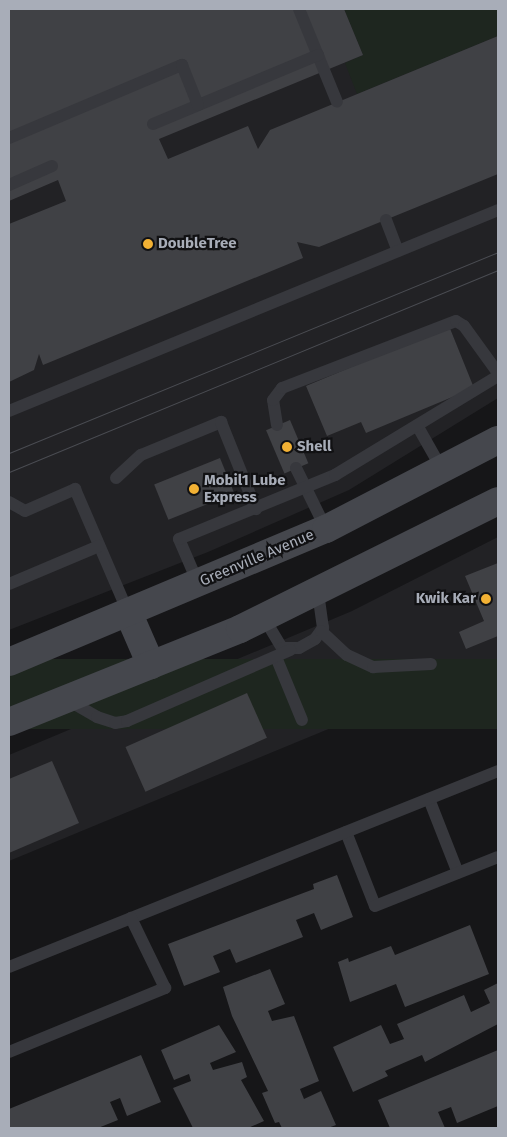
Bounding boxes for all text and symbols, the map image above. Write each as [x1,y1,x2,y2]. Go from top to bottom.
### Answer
place label: DoubleTree [158,235,236,253]
marker: DoubleTree [142,238,154,250]
place label: Shell [297,438,331,456]
marker: Shell [281,441,293,453]
place label: Mobil1 Lube Express [204,471,286,506]
marker: Mobil1 Lube Express [188,483,200,495]
street label: Greenville Avenue [197,526,317,590]
place label: Kwik Kar [416,590,476,608]
marker: Kwik Kar [480,593,492,605]

